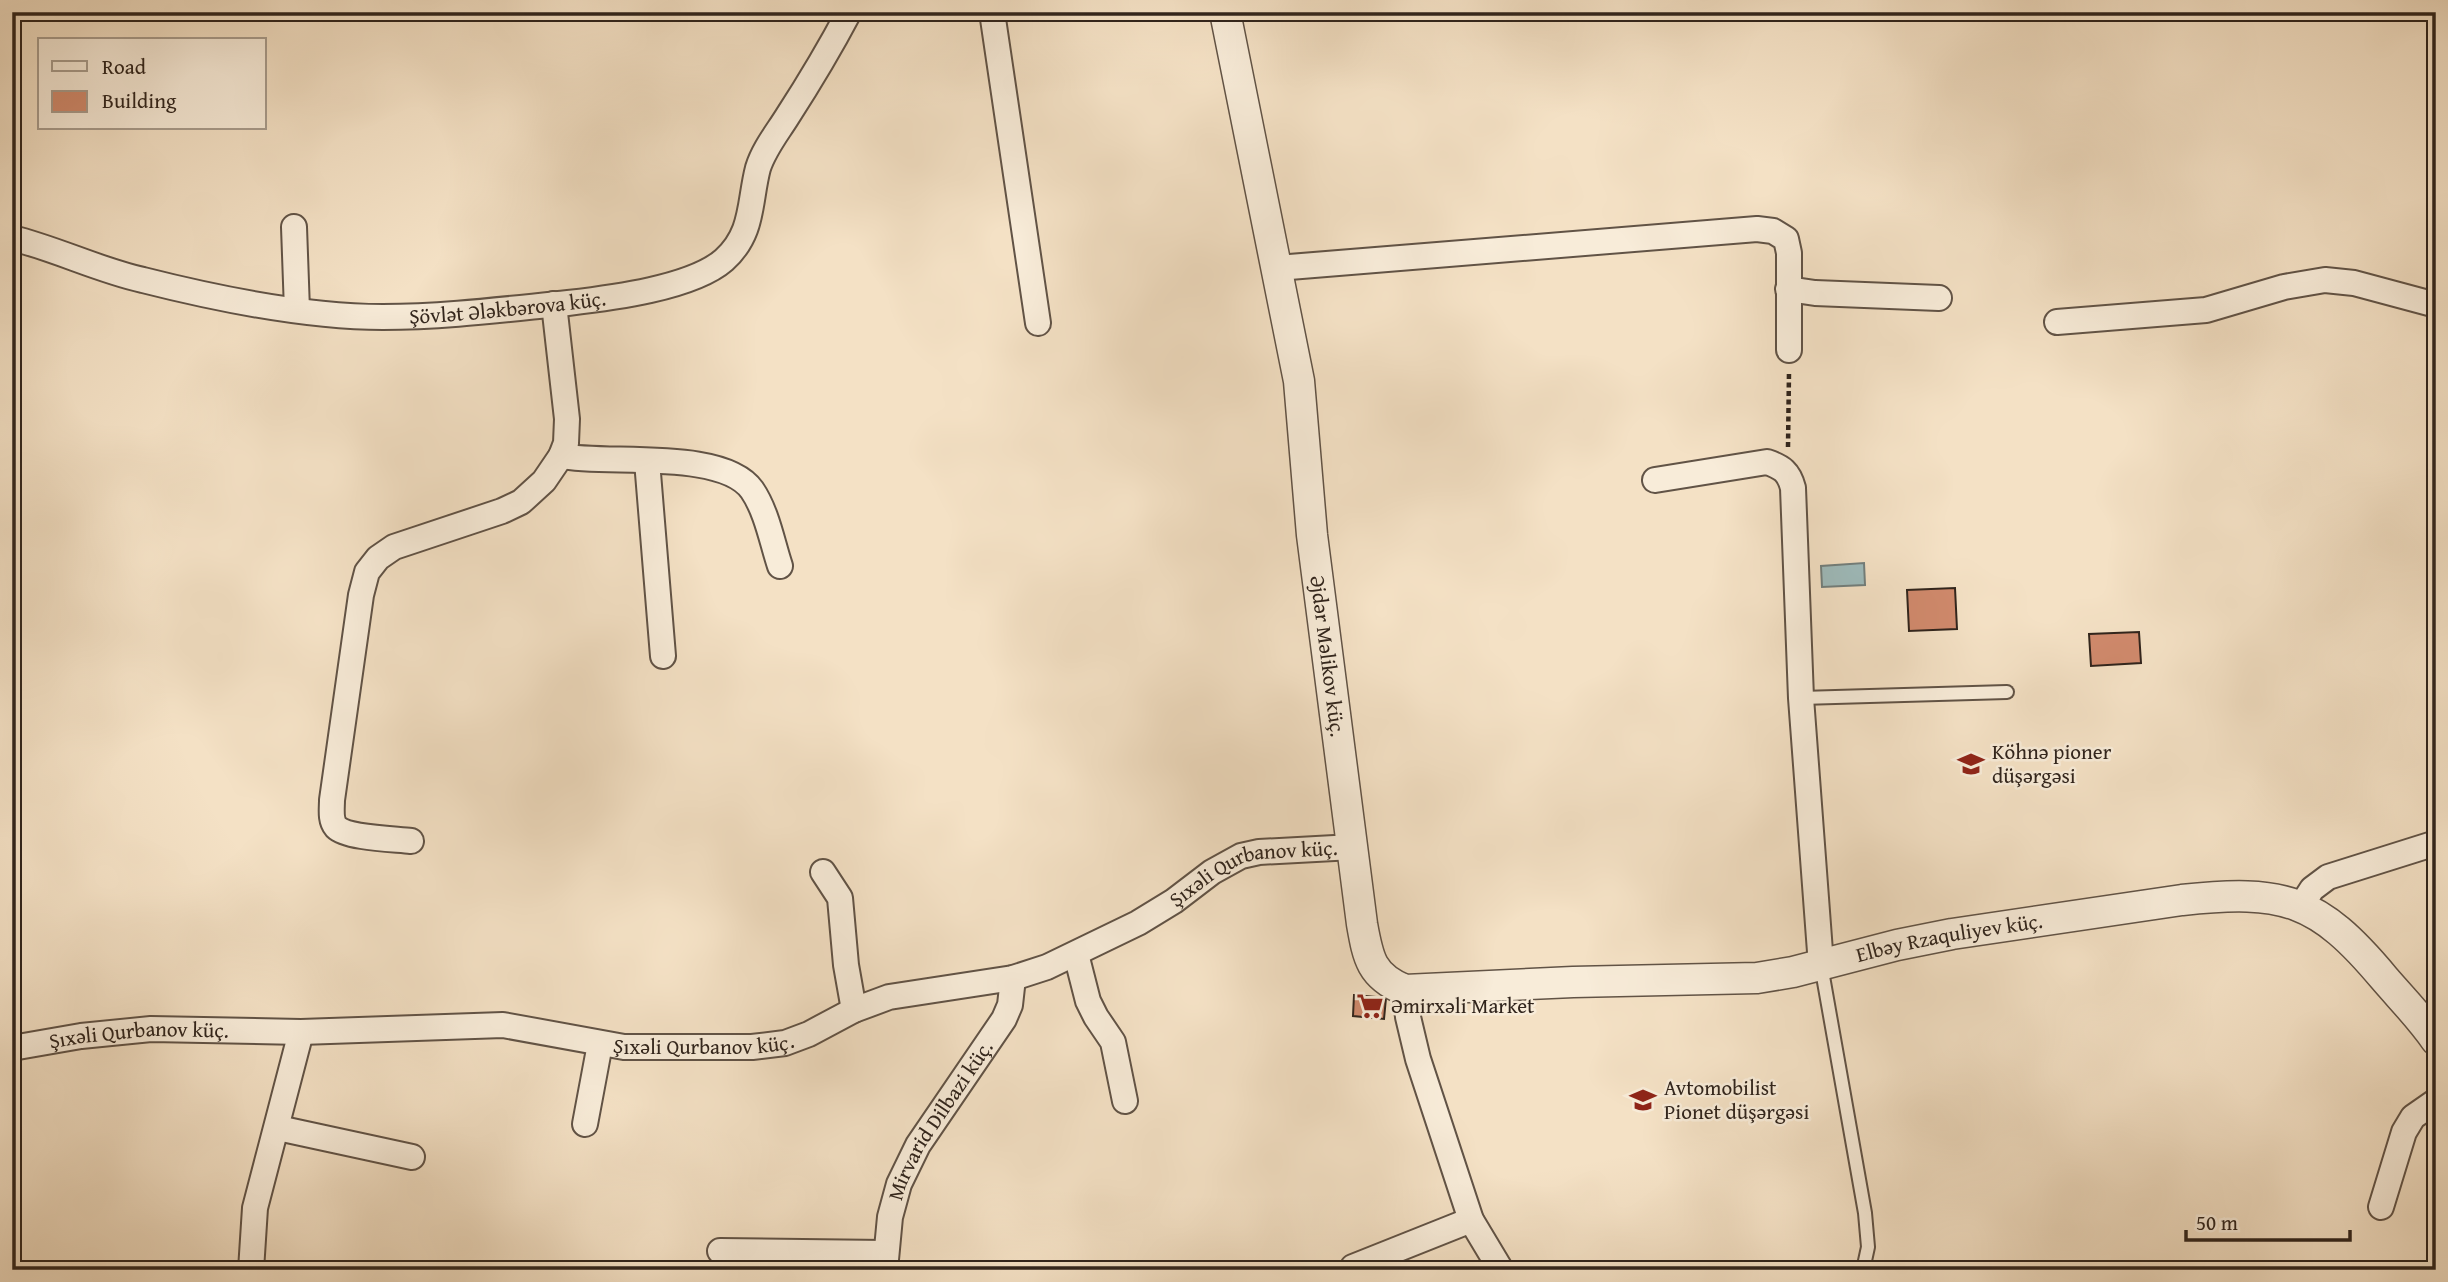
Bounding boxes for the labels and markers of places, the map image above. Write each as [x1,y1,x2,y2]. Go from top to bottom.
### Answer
place label: Köhnə pioner düşərgəsi [1992,736,2112,791]
school or university icon: Köhnə pioner düşərgəsi [1956,749,1986,779]
place label: Əmirxəli Market [1391,990,1535,1021]
supermarket icon: Əmirxəli Market [1355,991,1385,1021]
place label: Avtomobilist Pionet düşərgəsi [1664,1072,1809,1127]
school or university icon: Avtomobilist Pionet düşərgəsi [1628,1085,1658,1115]

